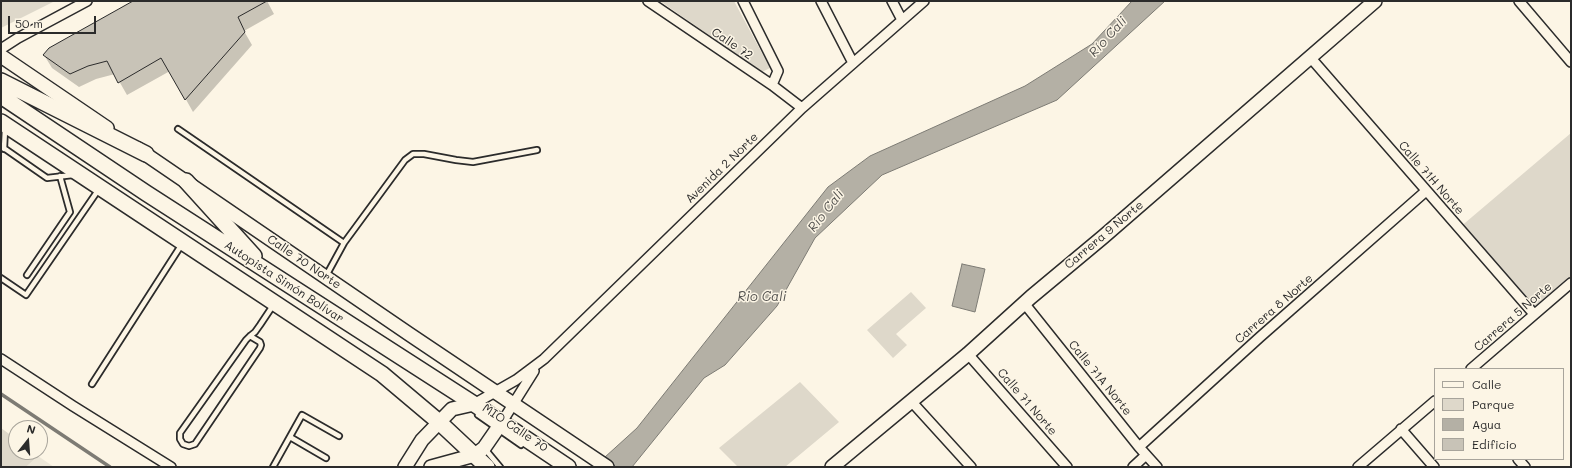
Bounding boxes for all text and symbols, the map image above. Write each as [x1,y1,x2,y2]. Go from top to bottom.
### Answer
scale bar [10,8,98,34]
water label: Río Cali [1086,14,1130,60]
text: 50 m [15,15,43,31]
street label: Calle 72 [709,25,755,63]
street label: Avenida 2 Norte [683,130,761,206]
street label: Calle 71H Norte [1395,138,1467,218]
water label: Río Cali [805,187,847,235]
street label: Carrera 9 Norte [1062,198,1146,272]
street label: Calle 70 Norte [264,232,344,292]
street label: Autopista Simón Bolívar [222,238,346,326]
street label: Carrera 8 Norte [1232,271,1316,347]
street label: Carrera 5 Norte [1471,279,1555,355]
water label: Rio Cali [738,289,786,305]
street label: Calle 71A Norte [1065,338,1135,418]
street label: Calle 71 Norte [994,366,1060,438]
legend [1434,368,1564,460]
text: Calle [1472,376,1502,392]
text: Parque [1472,396,1515,412]
street label: MIO Calle 70 [480,401,550,455]
text: Agua [1472,416,1501,432]
north arrow [8,420,48,460]
text: N [25,421,38,437]
text: Edificio [1472,436,1516,452]

